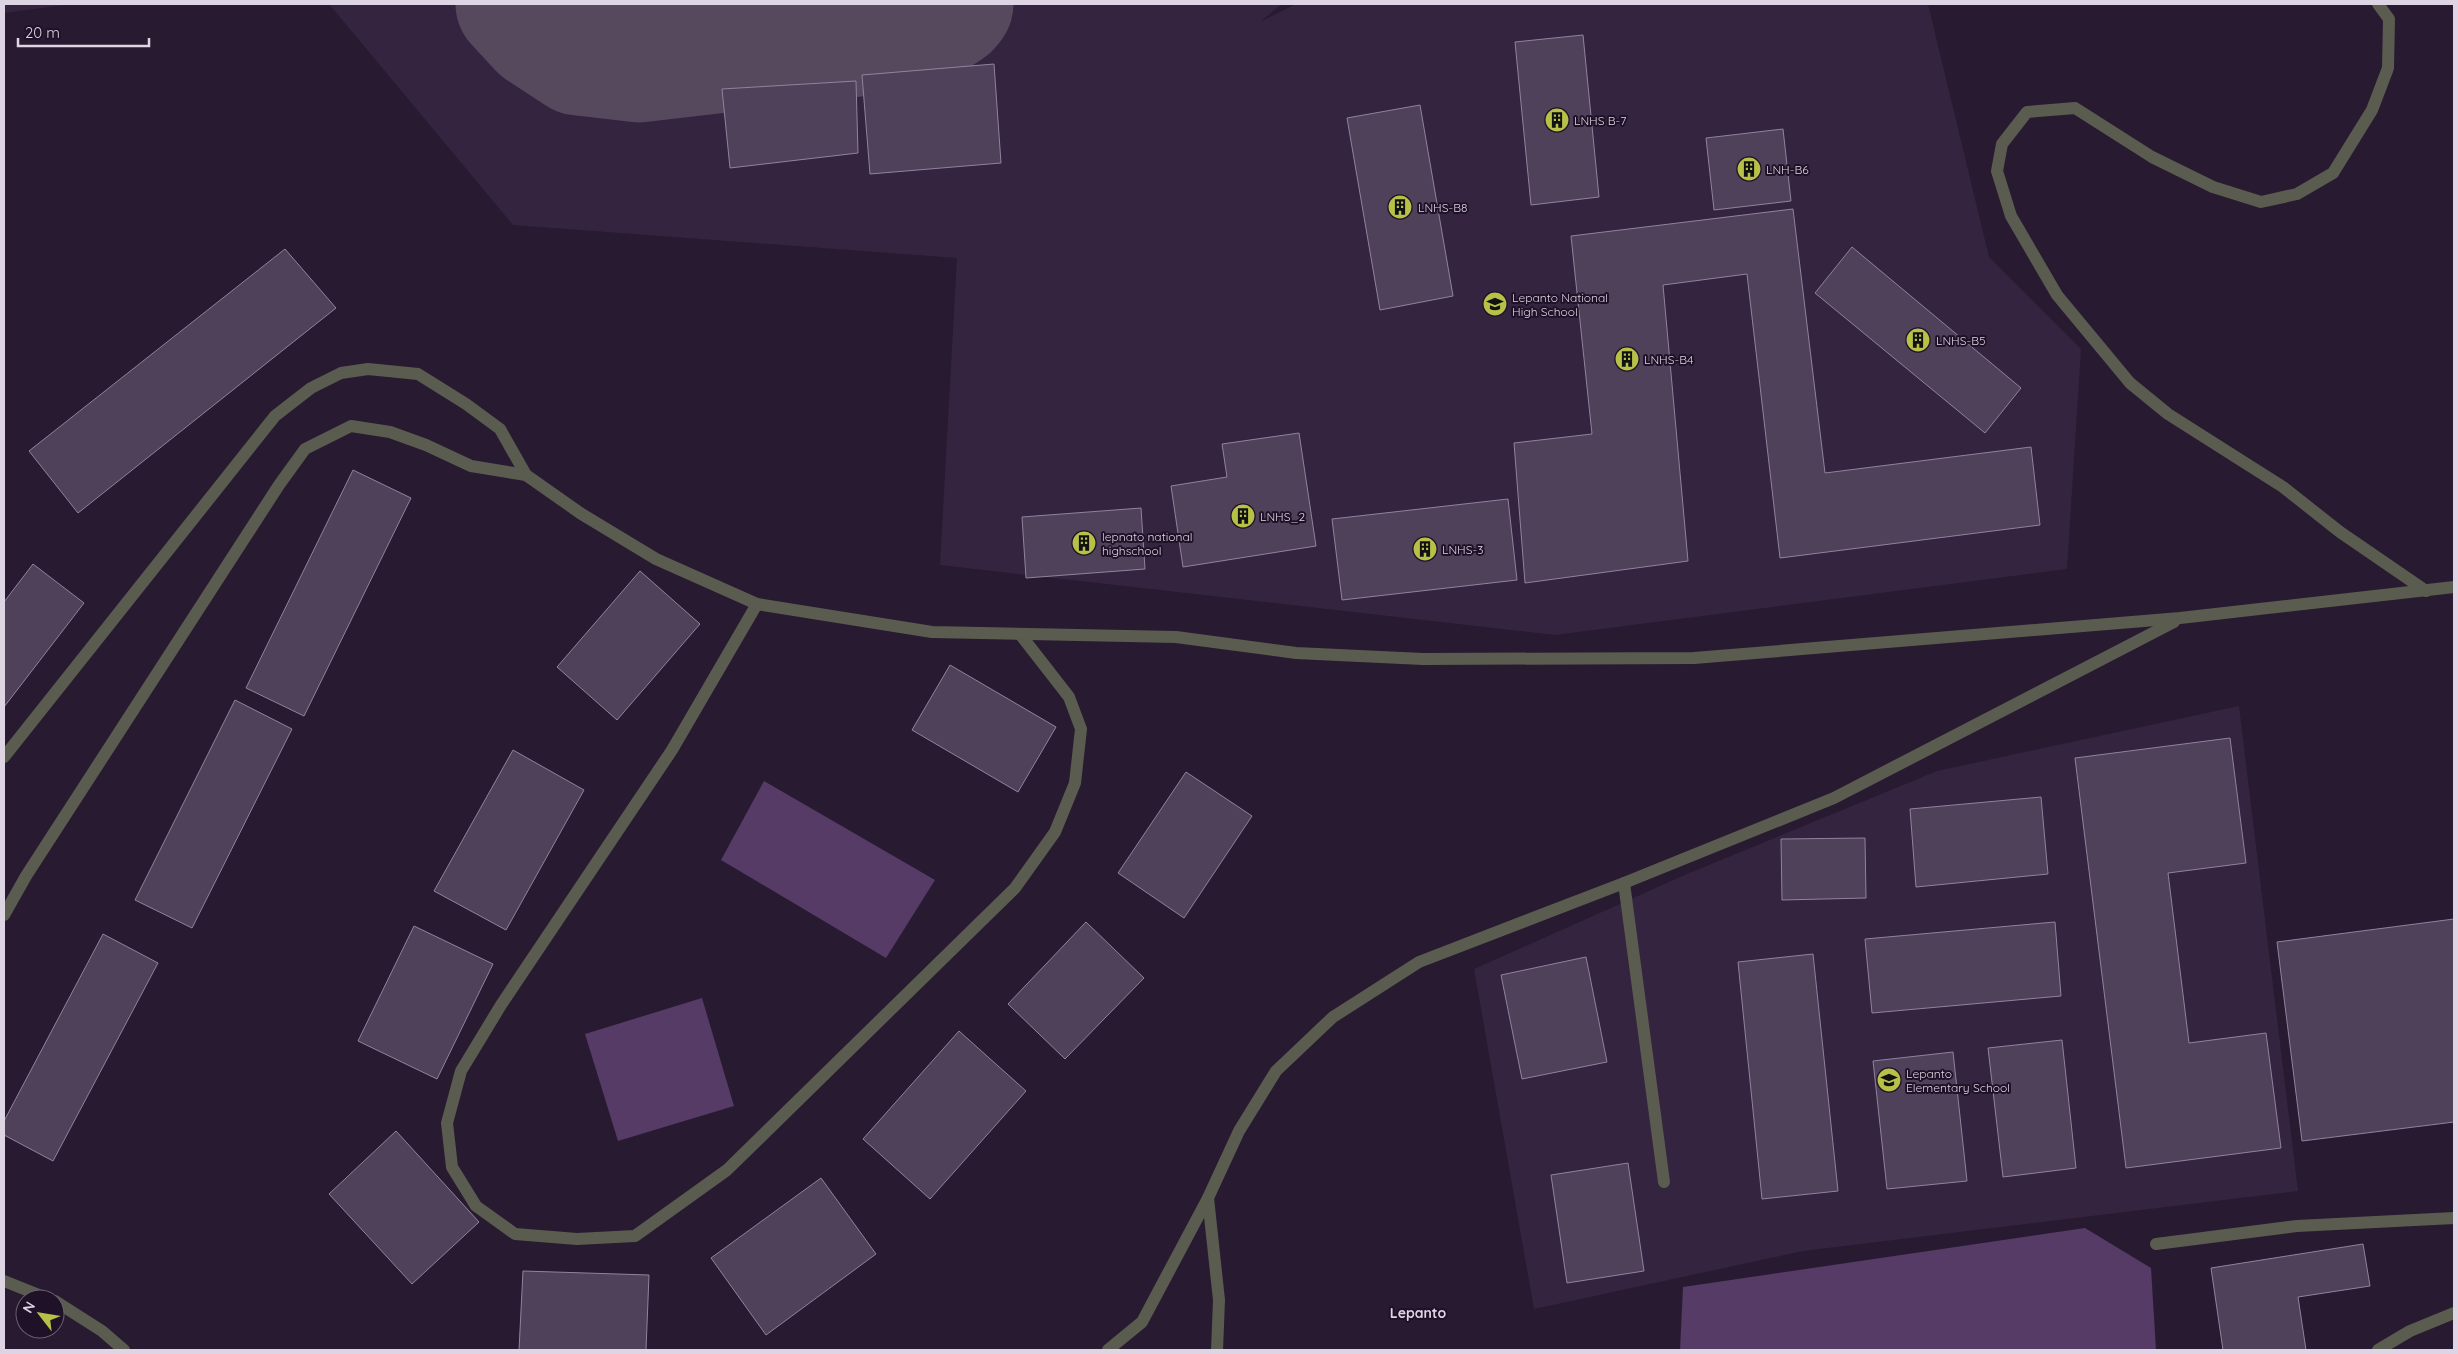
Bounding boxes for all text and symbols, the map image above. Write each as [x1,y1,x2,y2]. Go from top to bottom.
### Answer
scale bar [18,15,149,47]
text: 20 m [25,23,60,42]
building icon: LNHS B-7 [1544,107,1570,133]
place label: LNHS B-7 [1574,113,1626,128]
building icon: LNH-B6 [1736,156,1762,182]
place label: LNH-B6 [1766,162,1809,177]
building icon: LNHS-B8 [1387,194,1413,220]
place label: LNHS-B8 [1418,200,1467,215]
place label: Lepanto National High School [1512,290,1608,319]
school or university icon: Lepanto National High School [1482,291,1508,317]
building icon: LNHS-B5 [1905,327,1931,353]
place label: LNHS-B5 [1936,333,1986,348]
building icon: LNHS-B4 [1614,346,1640,372]
place label: LNHS-B4 [1644,352,1693,367]
building icon: LNHS_2 [1230,503,1256,529]
place label: LNHS_2 [1260,509,1306,524]
place label: lepnato national highschool [1102,529,1193,558]
building icon: lepnato national highschool [1071,530,1097,556]
building icon: LNHS-3 [1412,536,1438,562]
place label: LNHS-3 [1442,542,1483,557]
place label: Lepanto Elementary School [1906,1066,2010,1095]
school or university icon: Lepanto Elementary School [1876,1067,1902,1093]
north arrow [15,1289,65,1339]
text: N [18,1298,39,1316]
district label: Lepanto [1390,1304,1446,1322]

